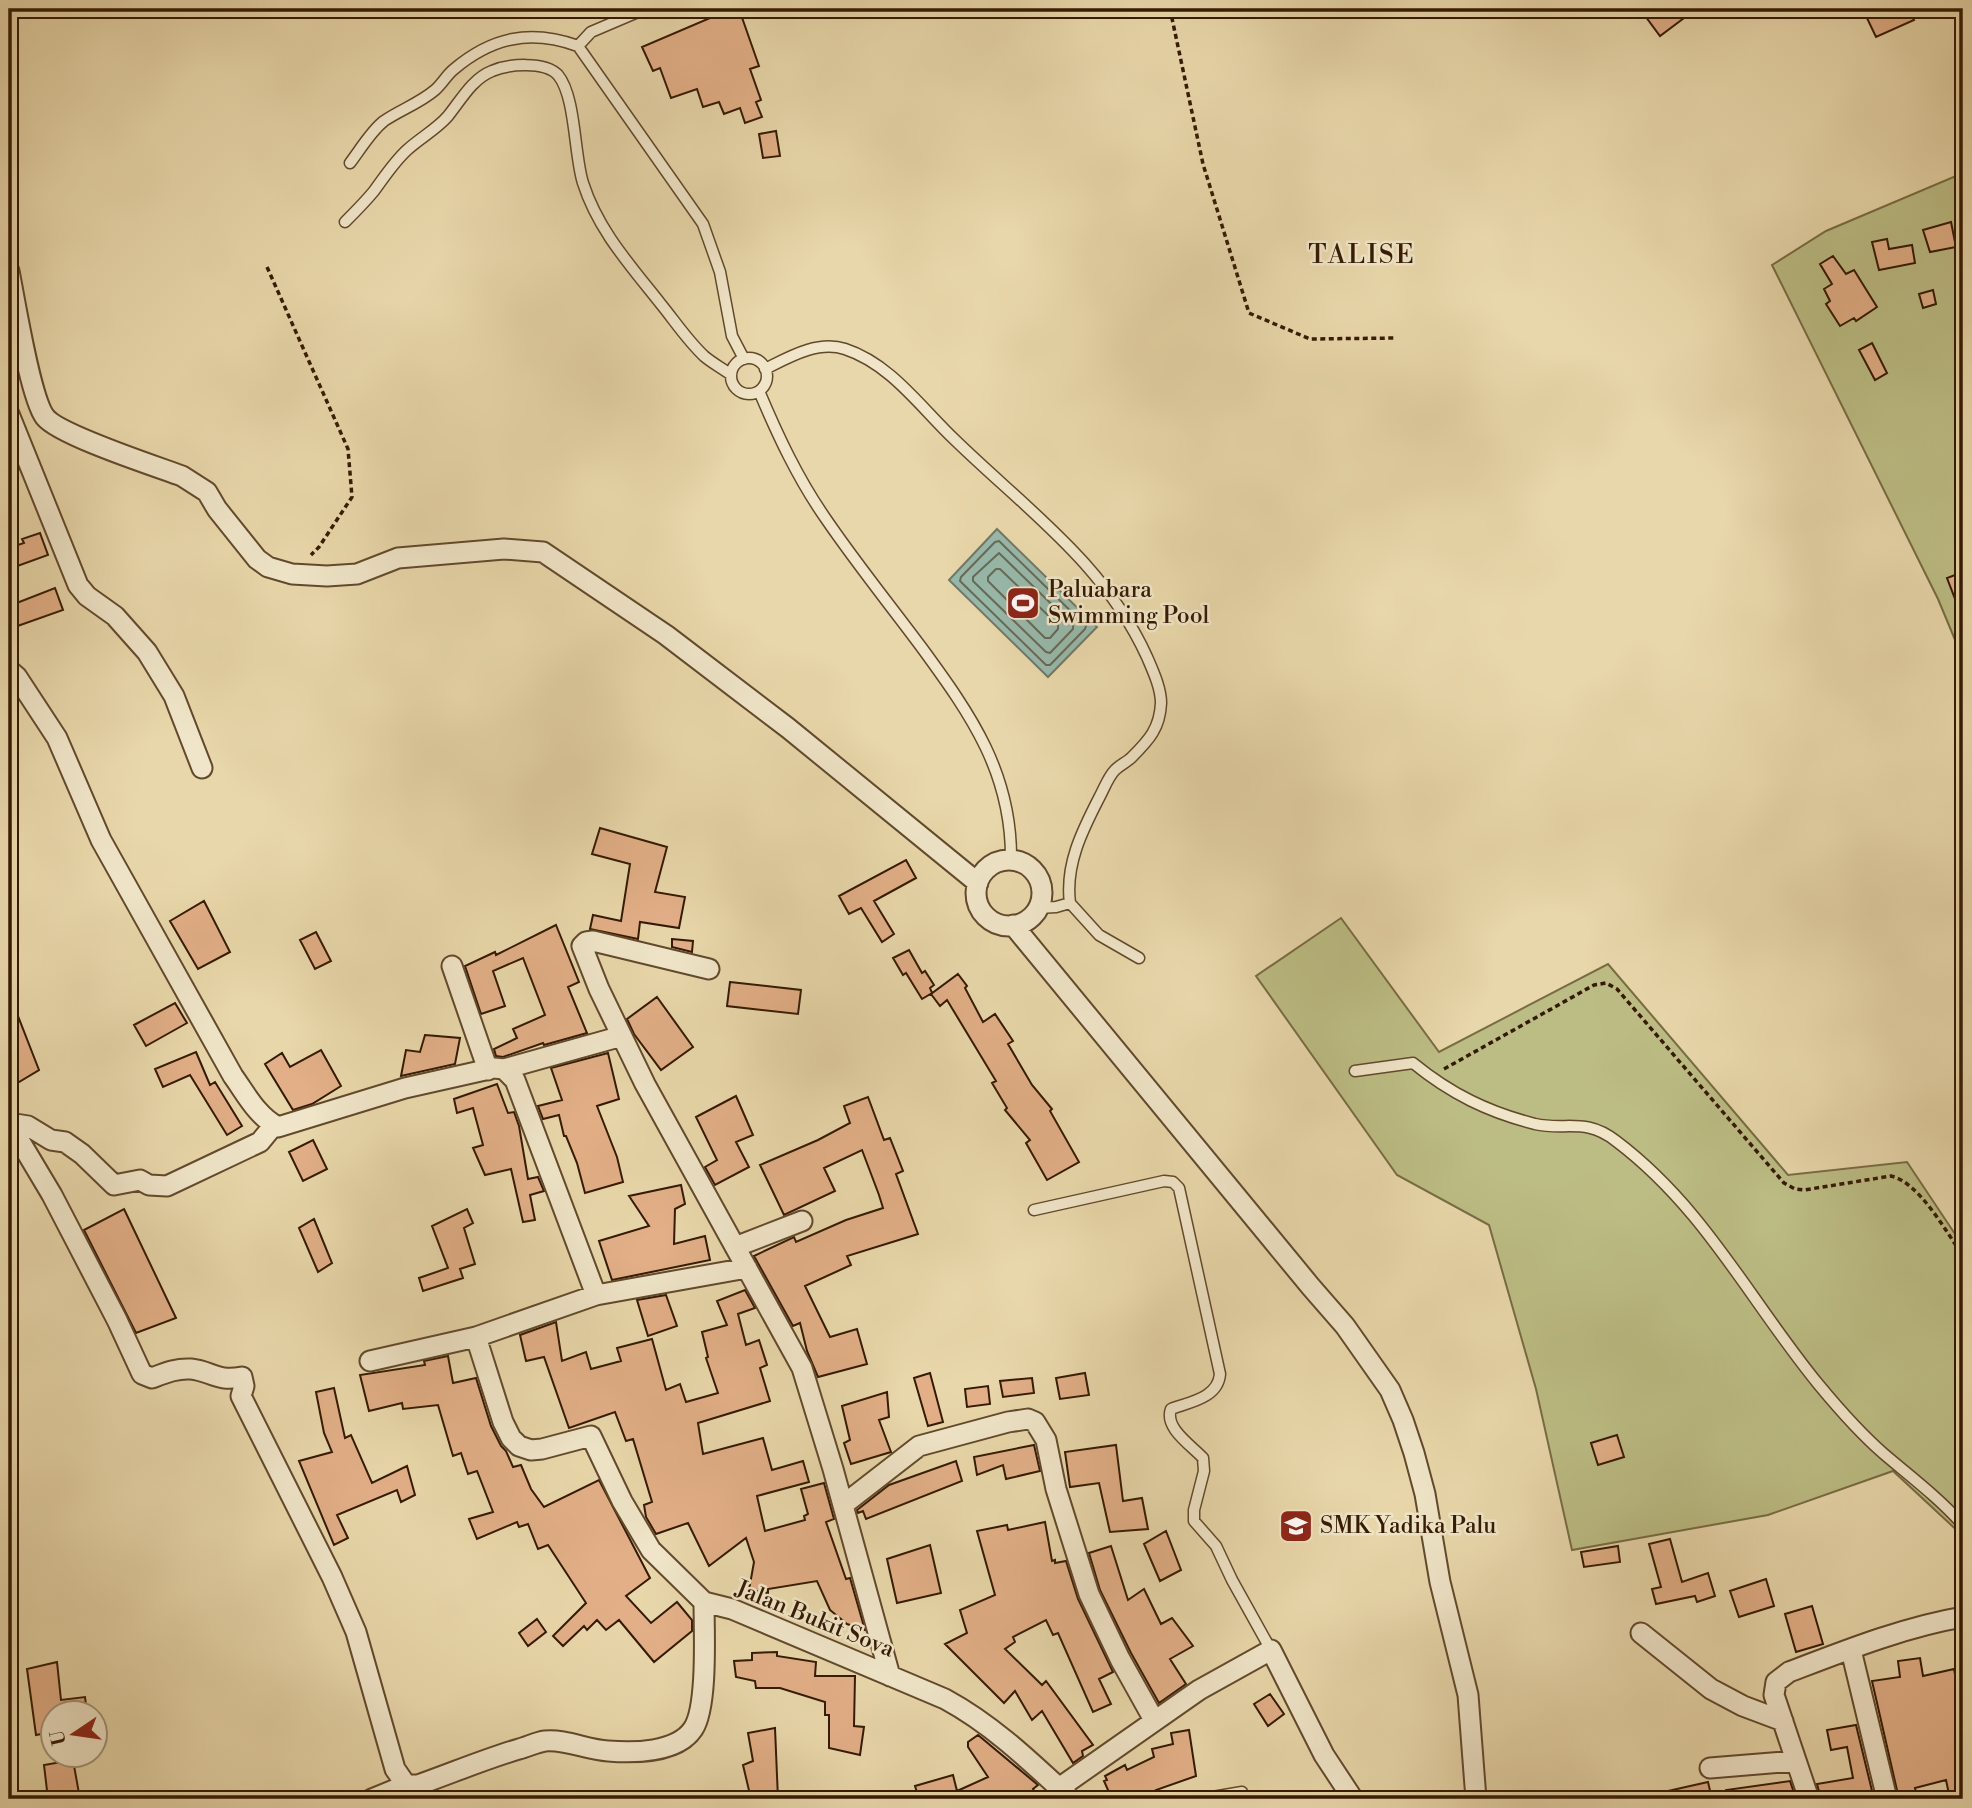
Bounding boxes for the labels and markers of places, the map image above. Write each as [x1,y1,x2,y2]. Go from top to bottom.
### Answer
place label: Paluabara Swimming Pool [1048,576,1210,630]
sports icon: Paluabara Swimming Pool [1004,584,1042,622]
school or university icon: SMK Yadika Palu [1277,1507,1315,1545]
place label: SMK Yadika Palu [1320,1512,1496,1540]

